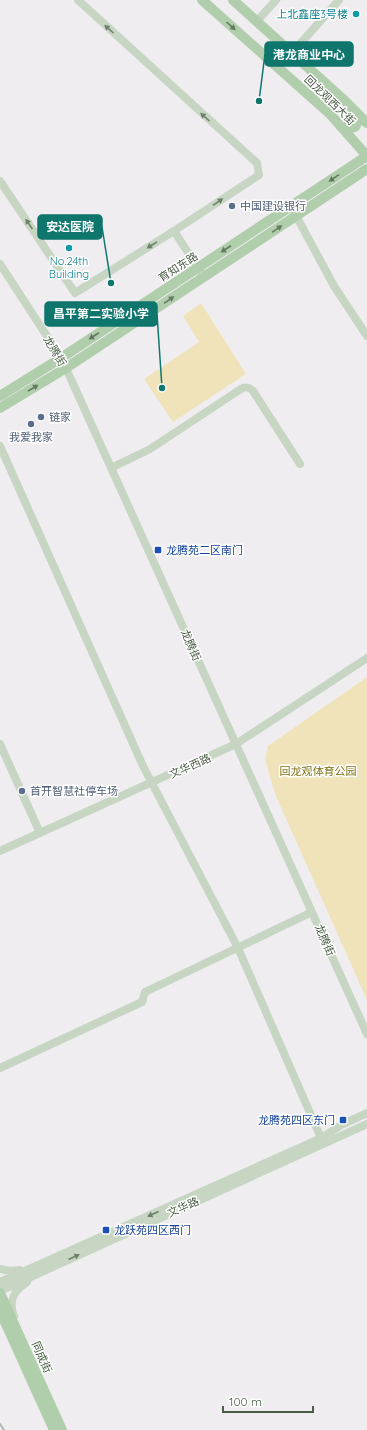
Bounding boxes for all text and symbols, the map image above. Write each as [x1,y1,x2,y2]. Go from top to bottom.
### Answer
place label: 上北鑫座3号楼 [276,7,348,21]
marker: 上北鑫座3号楼 [351,9,361,19]
one-way arrow [226,21,236,31]
one-way arrow [104,25,114,34]
callout: 港龙商业中心 [265,42,353,66]
text: 港龙商业中心 [273,47,345,62]
street label: 回龙观西大街 [301,72,359,128]
one-way arrow [200,112,210,121]
one-way arrow [329,174,340,181]
one-way arrow [213,198,224,206]
place label: 中国建设银行 [240,199,306,213]
marker: 中国建设银行 [227,201,237,211]
callout: 安达医院 [38,215,102,239]
one-way arrow [25,219,33,229]
text: 安达医院 [46,219,94,234]
one-way arrow [271,225,283,232]
one-way arrow [146,242,158,249]
marker: No.24th Building [64,243,74,253]
one-way arrow [221,245,231,253]
street label: 育知东路 [156,249,200,285]
place label: No.24th Building [49,254,89,281]
one-way arrow [163,297,174,304]
callout: 昌平第二实验小学 [45,302,157,326]
text: 昌平第二实验小学 [53,306,149,321]
street label: 龙腾街 [41,333,69,369]
one-way arrow [88,333,100,340]
one-way arrow [27,385,39,392]
place label: 链家 [49,410,71,424]
marker: 链家 [36,412,46,422]
marker: 我爱我家 [26,419,36,429]
place label: 我爱我家 [9,430,53,444]
place label: 龙腾苑二区南门 [166,543,243,557]
marker: 龙腾苑二区南门 [153,545,163,555]
street label: 龙腾街 [178,627,204,663]
street label: 文华西路 [167,751,213,781]
park label: 回龙观体育公园 [280,764,357,778]
place label: 首开智慧社停车场 [30,784,118,798]
marker: 首开智慧社停车场 [17,786,27,796]
street label: 龙腾街 [312,922,338,958]
place label: 龙腾苑四区东门 [258,1113,335,1127]
marker: 龙腾苑四区东门 [338,1115,348,1125]
street label: 文华路 [165,1194,201,1220]
one-way arrow [146,1211,158,1217]
place label: 龙跃苑四区西门 [114,1223,191,1237]
marker: 龙跃苑四区西门 [101,1225,111,1235]
one-way arrow [68,1254,79,1260]
street label: 同成街 [29,1339,55,1375]
scale bar [223,1388,313,1414]
text: 100 m [229,1394,262,1409]

